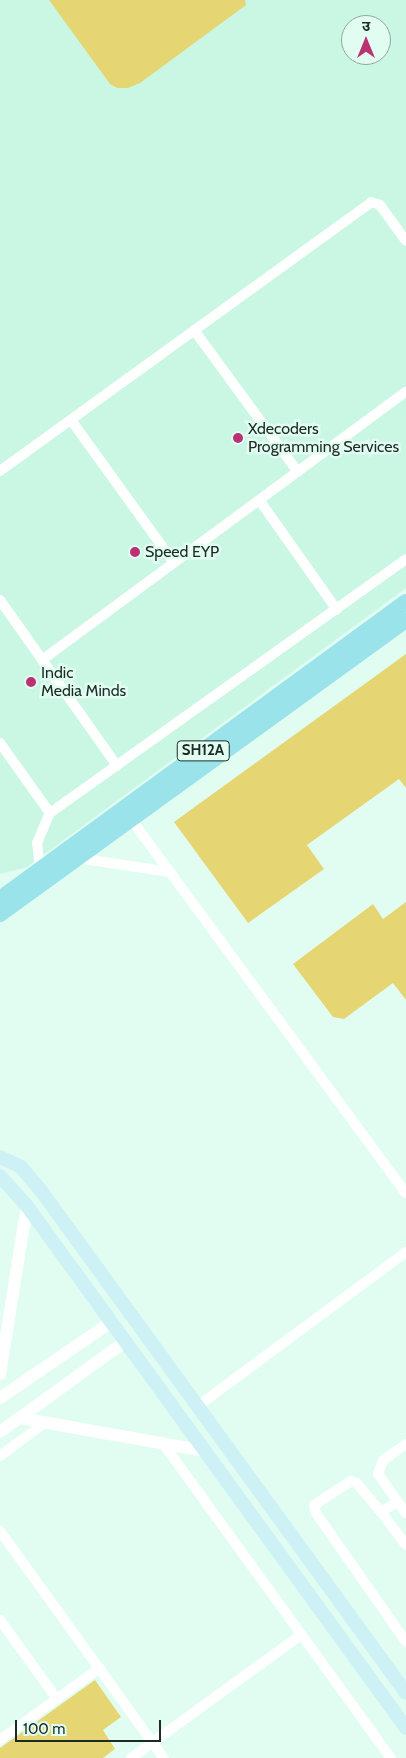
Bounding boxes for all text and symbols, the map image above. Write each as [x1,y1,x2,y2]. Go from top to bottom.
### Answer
north arrow [341,15,391,65]
text: उ [362,17,370,35]
place label: Xdecoders Programming Services [248,419,399,457]
marker: Xdecoders Programming Services [232,432,244,444]
place label: Speed EYP [145,542,219,562]
marker: Speed EYP [129,546,141,558]
place label: Indic Media Minds [41,663,126,701]
marker: Indic Media Minds [25,676,37,688]
road number: SH12A [177,738,229,764]
scale bar [18,1710,164,1742]
text: 100 m [23,1720,65,1738]

